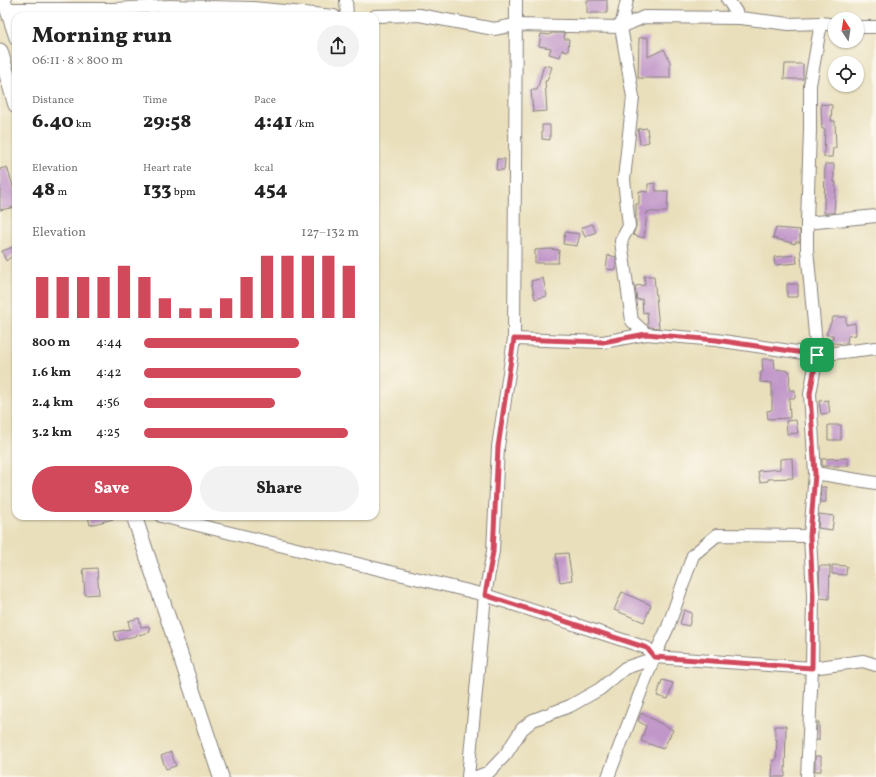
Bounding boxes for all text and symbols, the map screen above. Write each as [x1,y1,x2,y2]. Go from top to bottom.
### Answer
north arrow [828,12,864,48]
map controls [828,12,864,92]
text: Morning run [32,21,172,52]
button: share [317,25,359,67]
text: 06:11 · 8 × 800 m [32,52,123,70]
button: locate [828,56,864,92]
text: Distance [32,93,74,108]
text: Time [143,93,167,108]
text: Pace [254,93,276,108]
text: 6.40 [32,108,74,136]
text: 29:58 [143,108,191,136]
text: 4:41 [254,108,292,136]
text: km [74,117,92,132]
text: /km [292,117,314,132]
text: Elevation [32,161,78,176]
text: Heart rate [143,161,192,176]
text: kcal [254,161,274,176]
text: 48 [32,176,55,204]
text: 133 [143,176,171,204]
text: 454 [254,176,288,204]
text: m [55,185,67,200]
text: bpm [171,185,196,200]
text: Elevation [32,224,86,242]
text: 127–132 m [301,224,359,242]
text: 800 m [32,334,70,352]
text: 4:44 [96,334,122,352]
pin [800,338,834,372]
icon: arrive [806,344,828,366]
text: 1.6 km [32,364,71,382]
text: 4:42 [96,364,122,382]
text: 2.4 km [32,394,73,412]
text: 4:56 [96,394,120,412]
text: 3.2 km [32,424,72,442]
text: 4:25 [96,424,120,442]
button: Save [32,466,192,512]
button: Share [200,466,359,512]

